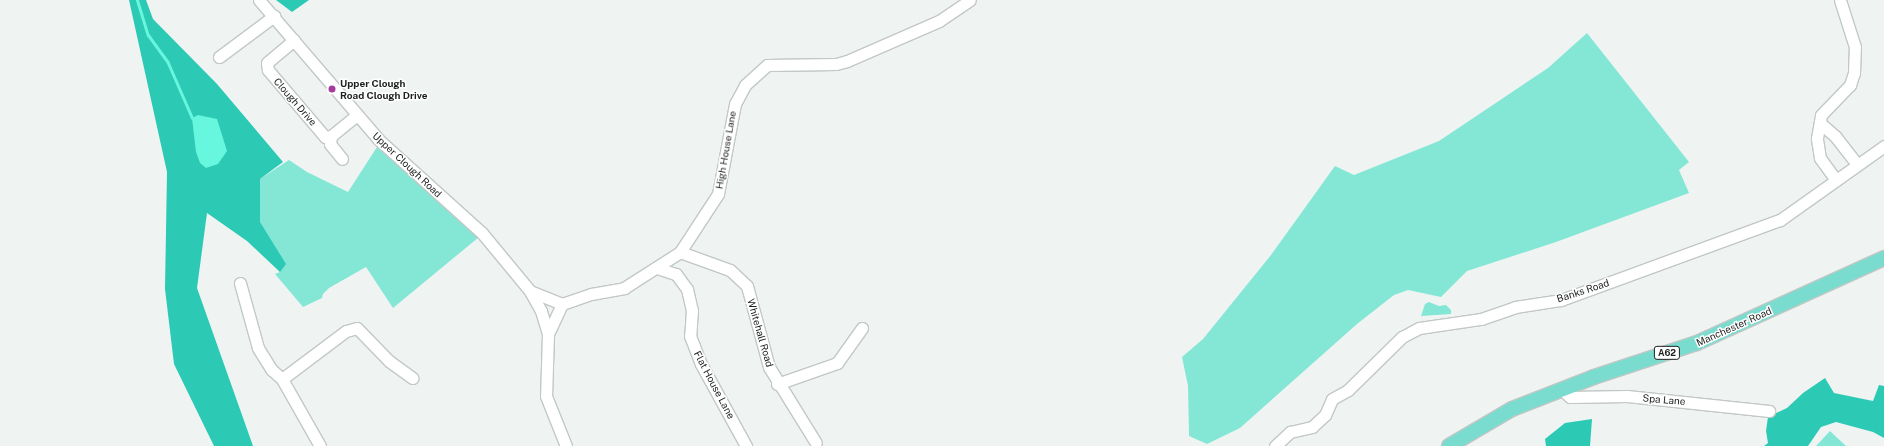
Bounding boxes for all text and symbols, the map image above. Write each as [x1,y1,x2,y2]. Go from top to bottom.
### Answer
street label: Clough Drive [271,76,319,128]
place label: Upper Clough Road Clough Drive [340,77,428,100]
marker: Upper Clough Road Clough Drive [327,84,337,94]
street label: High House Lane [713,110,739,190]
street label: Upper Clough Road [370,130,444,200]
street label: Banks Road [1555,277,1611,305]
street label: Whitehall Road [745,297,775,369]
street label: Manchester Road [1694,305,1774,349]
road number: A62 [1653,346,1681,360]
street label: Flat House Lane [691,349,737,421]
street label: Spa Lane [1642,392,1686,408]

